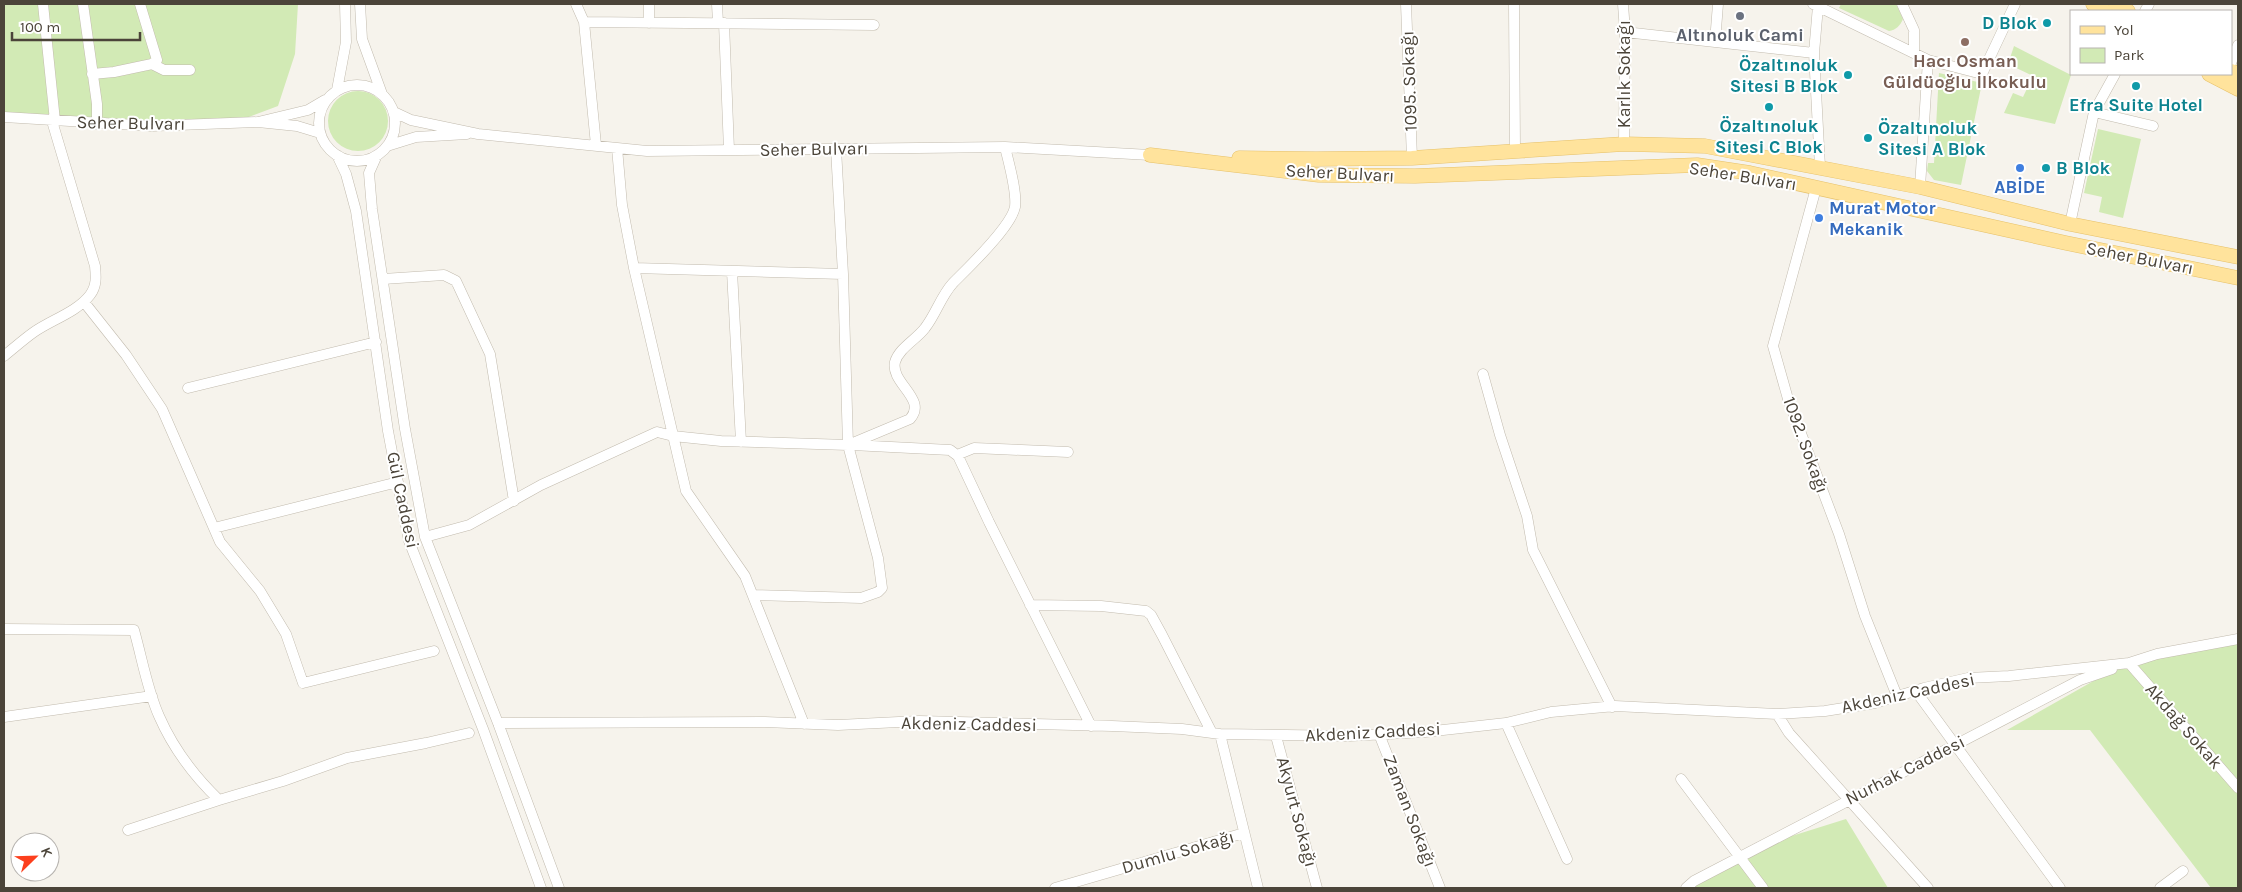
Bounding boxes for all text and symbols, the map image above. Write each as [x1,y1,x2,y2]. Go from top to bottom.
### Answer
scale bar [12,10,140,42]
marker: Altınoluk Cami [1734,10,1746,22]
legend [2070,10,2232,75]
place label: D Blok [1982,12,2037,34]
marker: D Blok [2041,17,2053,29]
text: 100 m [20,18,60,36]
street label: Karlık Sokağı [1613,20,1635,128]
text: Yol [2114,21,2134,39]
place label: Altınoluk Cami [1676,24,1804,46]
street label: 1095. Sokağı [1396,30,1422,132]
marker: Hacı Osman Güldüoğlu İlkokulu [1959,36,1971,48]
text: Park [2114,46,2144,64]
place label: Hacı Osman Güldüoğlu İlkokulu [1883,50,2047,93]
place label: Özaltınoluk Sitesi B Blok [1730,54,1838,97]
marker: Özaltınoluk Sitesi B Blok [1842,69,1854,81]
marker: Efra Suite Hotel [2130,80,2142,92]
place label: Efra Suite Hotel [2069,94,2203,116]
marker: Özaltınoluk Sitesi C Blok [1763,101,1775,113]
street label: Seher Bulvarı [76,111,186,135]
place label: Özaltınoluk Sitesi C Blok [1715,115,1823,158]
place label: Özaltınoluk Sitesi A Blok [1878,117,1986,160]
marker: Özaltınoluk Sitesi A Blok [1862,132,1874,144]
street label: Seher Bulvarı [759,137,869,161]
street label: Seher Bulvarı [1687,157,1799,195]
place label: B Blok [2056,157,2111,179]
street label: Seher Bulvarı [1285,159,1395,187]
marker: ABİDE [2014,162,2026,174]
marker: B Blok [2040,162,2052,174]
place label: ABİDE [1994,176,2046,198]
place label: Murat Motor Mekanik [1829,197,1936,240]
marker: Murat Motor Mekanik [1813,212,1825,224]
street label: Seher Bulvarı [2084,237,2196,279]
street label: 1092. Sokağı [1778,394,1834,496]
street label: Gül Caddesi [382,450,424,550]
street label: Akdeniz Caddesi [1839,668,1977,718]
street label: Akdağ Sokak [2141,679,2227,773]
street label: Akdeniz Caddesi [901,712,1037,736]
street label: Akdeniz Caddesi [1305,717,1441,747]
street label: Nurhak Caddesi [1842,730,1968,810]
street label: Zaman Sokağı [1378,752,1442,870]
street label: Akyurt Sokağı [1272,754,1322,870]
street label: Dumlu Sokağı [1119,825,1237,879]
north arrow [10,832,60,882]
text: K [37,845,56,860]

